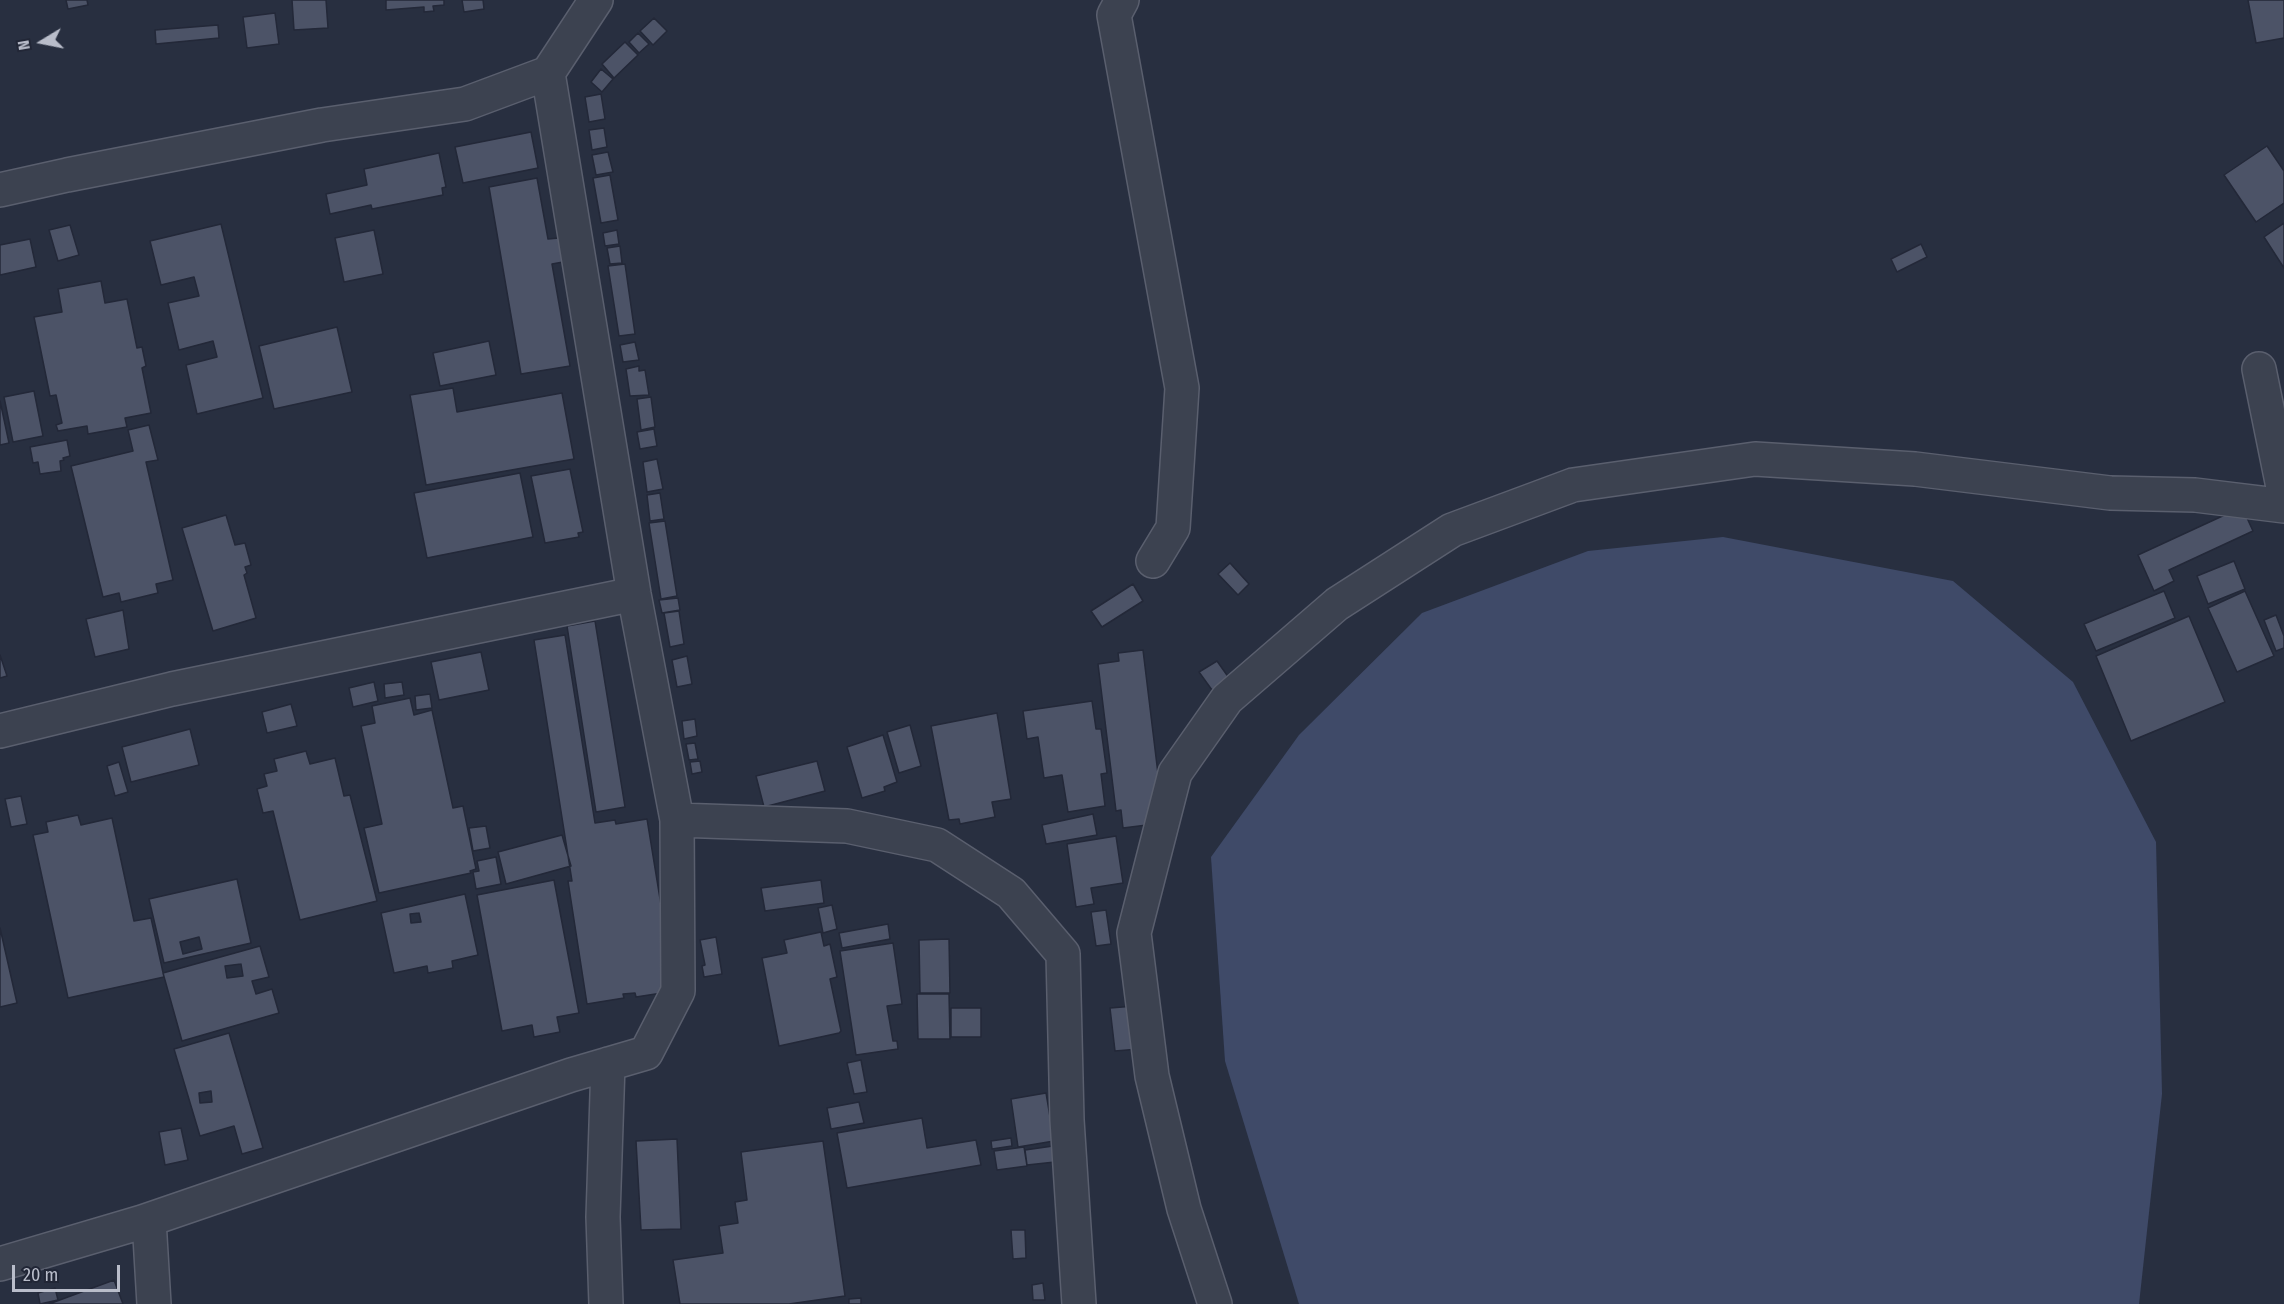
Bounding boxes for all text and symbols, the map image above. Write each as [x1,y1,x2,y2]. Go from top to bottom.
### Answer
north arrow [12,12,72,72]
text: N [14,39,34,52]
scale bar [15,1253,123,1291]
text: 20 m [23,1264,58,1286]

